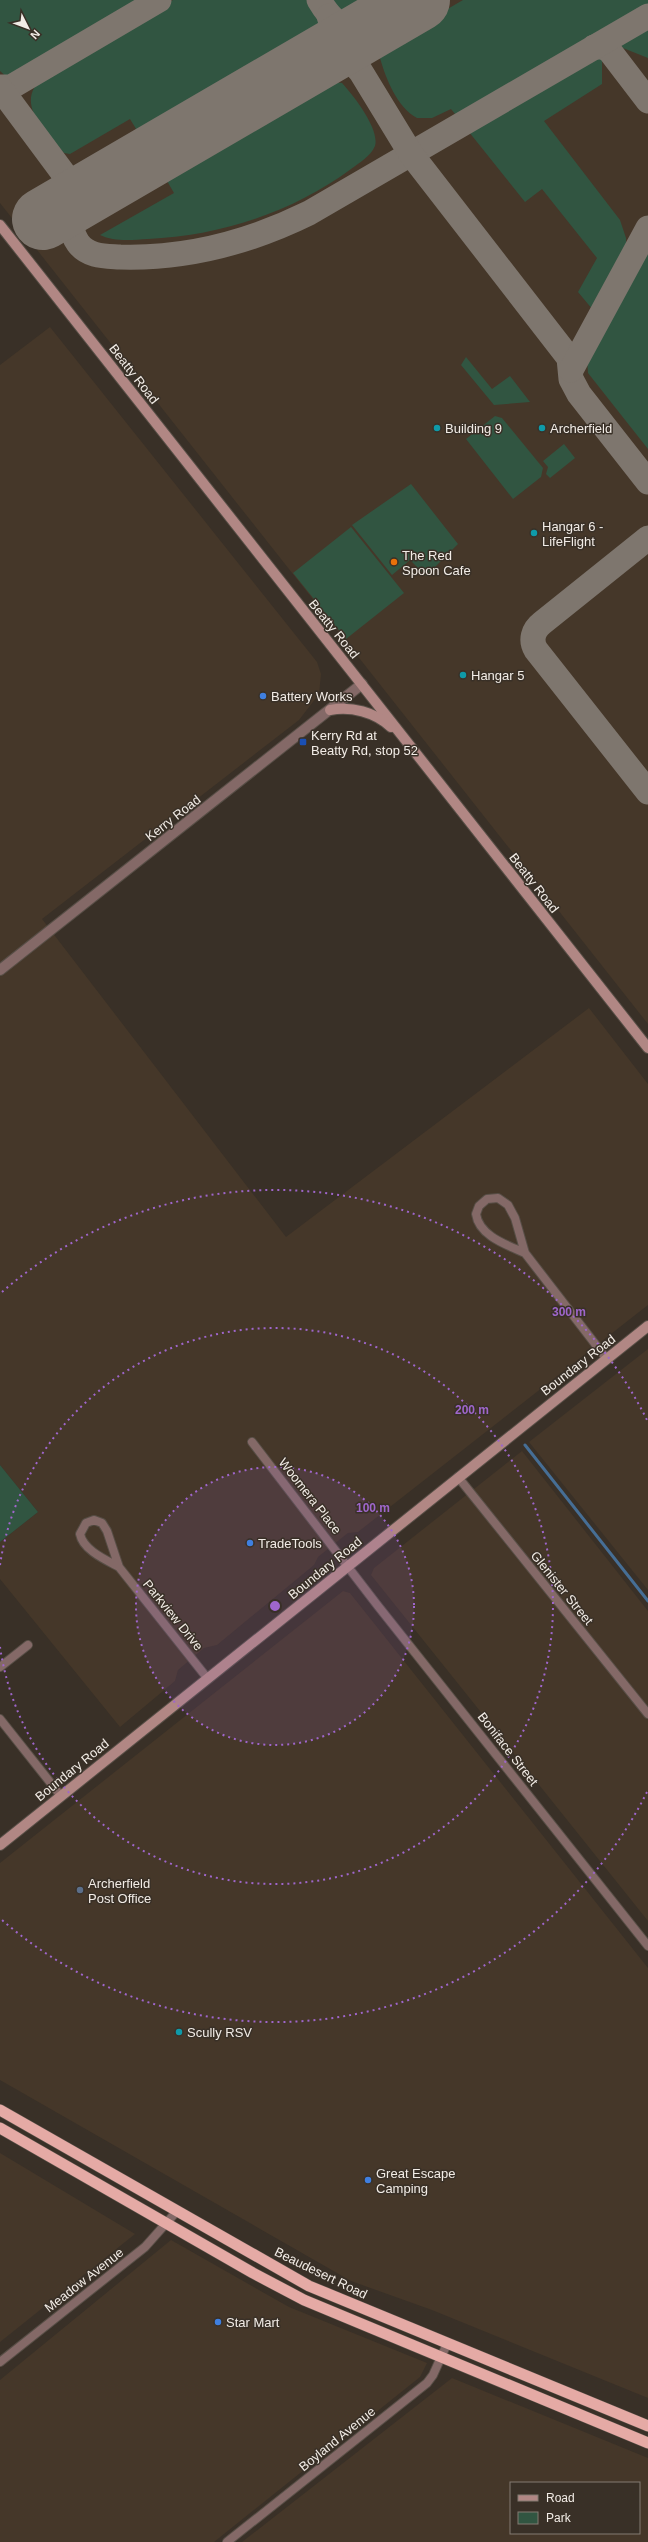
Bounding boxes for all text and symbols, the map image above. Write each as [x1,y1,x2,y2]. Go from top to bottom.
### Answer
north arrow [8,8,48,48]
text: N [28,28,43,42]
street label: Beatty Road [106,341,162,407]
place label: Building 9 [445,421,502,436]
place label: Archerfield [550,421,612,436]
marker: Building 9 [432,423,442,433]
marker: Archerfield [537,423,547,433]
place label: Hangar 6 - LifeFlight [542,519,603,549]
marker: Hangar 6 - LifeFlight [529,528,539,538]
place label: The Red Spoon Cafe [402,548,471,578]
marker: The Red Spoon Cafe [389,557,399,567]
street label: Beatty Road [306,596,362,662]
place label: Hangar 5 [471,668,524,683]
marker: Hangar 5 [458,670,468,680]
place label: Battery Works [271,689,353,704]
marker: Battery Works [258,691,268,701]
place label: Kerry Rd at Beatty Rd, stop 52 [311,728,418,758]
marker: Kerry Rd at Beatty Rd, stop 52 [298,737,308,747]
street label: Kerry Road [142,792,204,844]
street label: Beatty Road [506,850,562,916]
text: 300 m [552,1305,586,1319]
street label: Boundary Road [538,1331,618,1399]
text: 200 m [455,1403,489,1417]
street label: Woomera Place [276,1455,344,1537]
text: 100 m [356,1501,390,1515]
street label: Boundary Road [285,1534,365,1602]
place label: TradeTools [258,1536,322,1551]
marker: TradeTools [245,1538,255,1548]
street label: Glenister Street [528,1548,596,1628]
street label: Parkview Drive [140,1577,206,1653]
centre of rings [268,1599,282,1613]
street label: Boniface Street [475,1709,542,1789]
street label: Boundary Road [32,1736,112,1804]
place label: Archerfield Post Office [88,1876,151,1906]
marker: Archerfield Post Office [75,1885,85,1895]
place label: Scully RSV [187,2025,252,2040]
marker: Scully RSV [174,2027,184,2037]
place label: Great Escape Camping [376,2166,456,2196]
marker: Great Escape Camping [363,2175,373,2185]
street label: Beaudesert Road [272,2244,370,2302]
street label: Meadow Avenue [42,2245,126,2315]
place label: Star Mart [226,2315,280,2330]
marker: Star Mart [213,2317,223,2327]
street label: Boyland Avenue [296,2404,378,2474]
legend [510,2482,640,2534]
text: Road [546,2491,575,2505]
text: Park [546,2511,572,2525]

